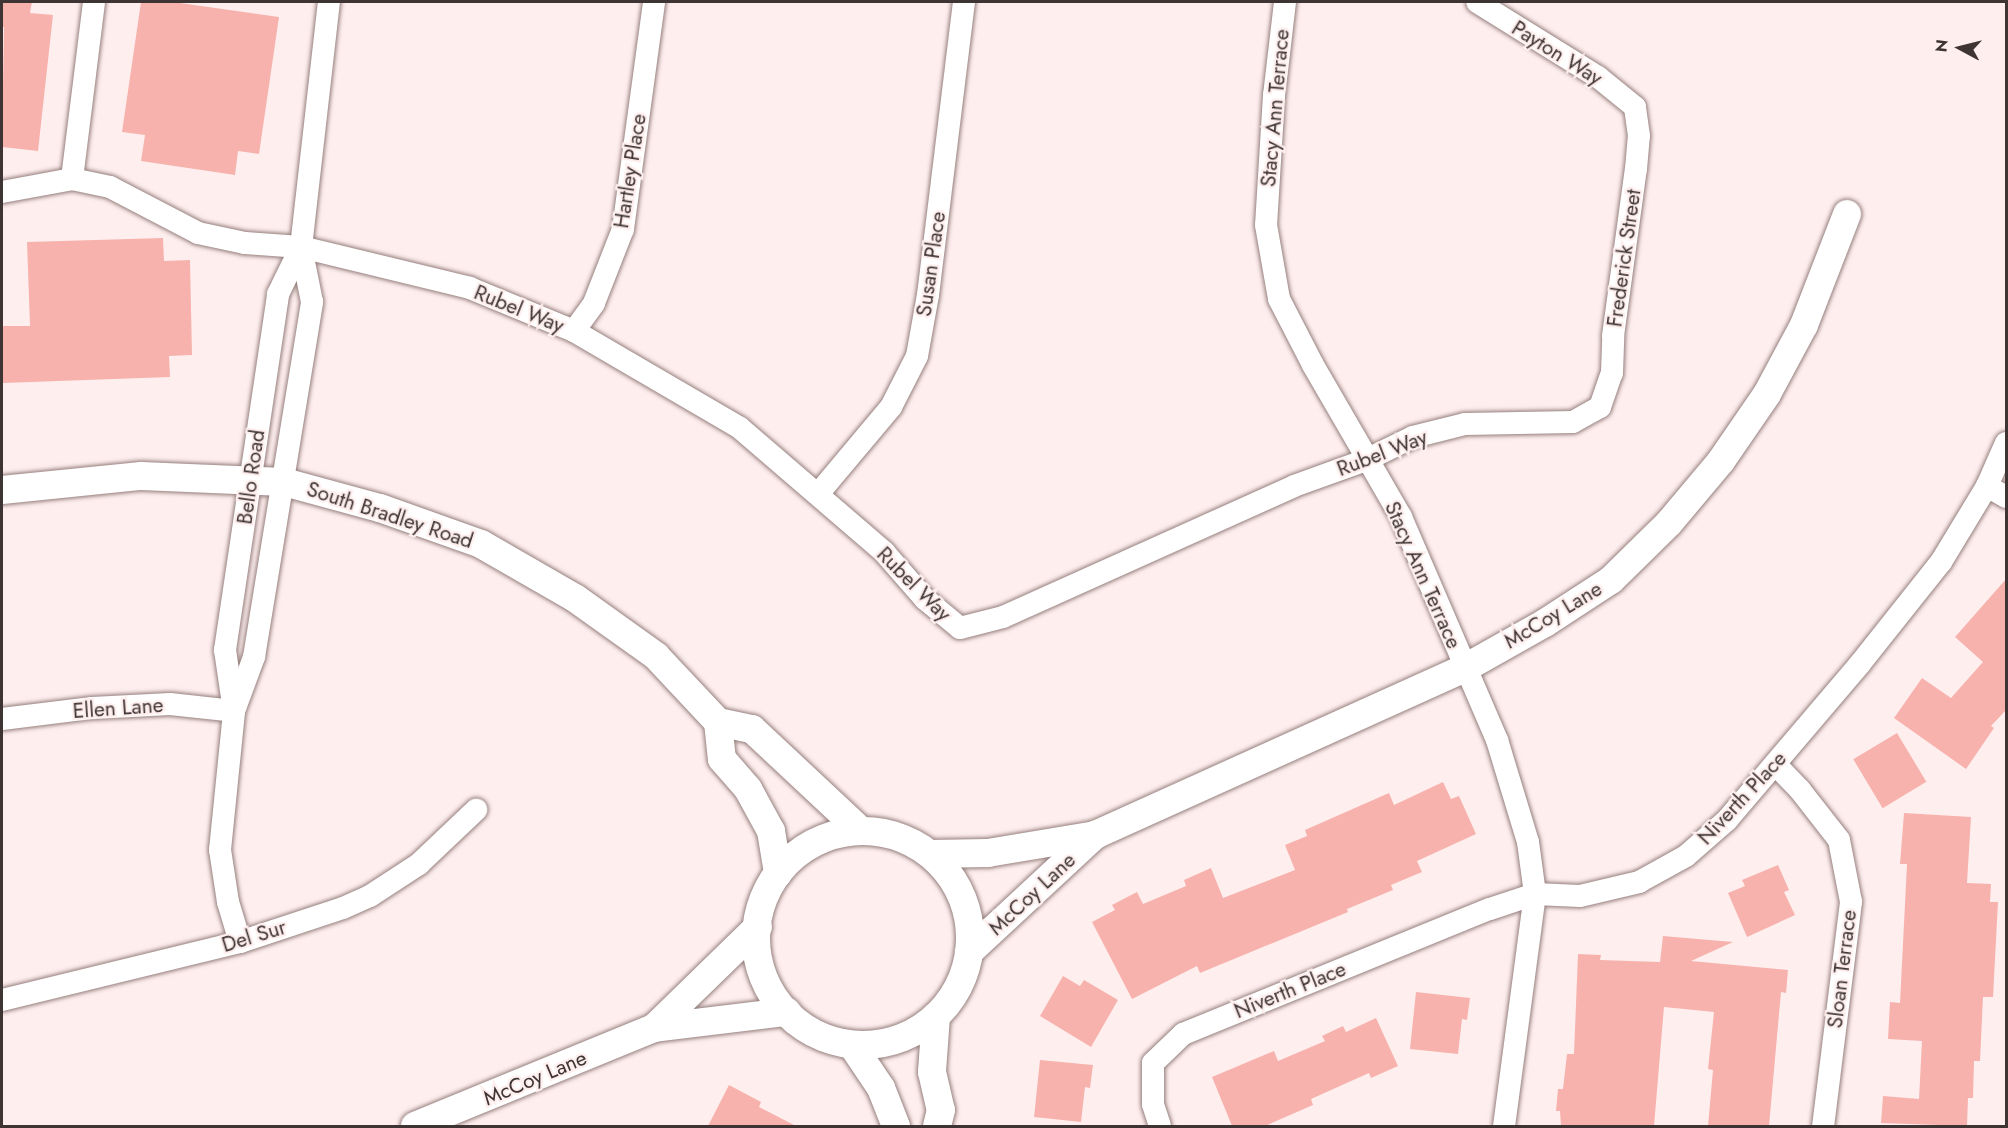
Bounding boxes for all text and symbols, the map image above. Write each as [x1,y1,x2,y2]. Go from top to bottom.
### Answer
street label: Payton Way [1507,15,1607,91]
north arrow [1930,18,1990,78]
street label: Stacy Ann Terrace [1256,28,1294,188]
text: N [1929,38,1954,53]
street label: Hartley Place [609,112,651,230]
street label: Frederick Street [1602,187,1646,329]
street label: Susan Place [911,210,951,318]
street label: Rubel Way [470,280,568,338]
street label: Rubel Way [1333,424,1431,482]
street label: Bello Road [232,428,270,526]
street label: South Bradley Road [304,476,476,554]
street label: Stacy Ann Terrace [1379,498,1467,652]
street label: Rubel Way [872,542,956,626]
street label: McCoy Lane [1500,576,1606,654]
street label: Ellen Lane [72,692,164,724]
street label: Niverth Place [1692,746,1792,850]
street label: McCoy Lane [983,847,1081,941]
street label: Sloan Terrace [1822,908,1862,1030]
street label: Del Sur [219,914,289,958]
street label: Niverth Place [1230,956,1350,1024]
street label: McCoy Lane [480,1045,590,1111]

